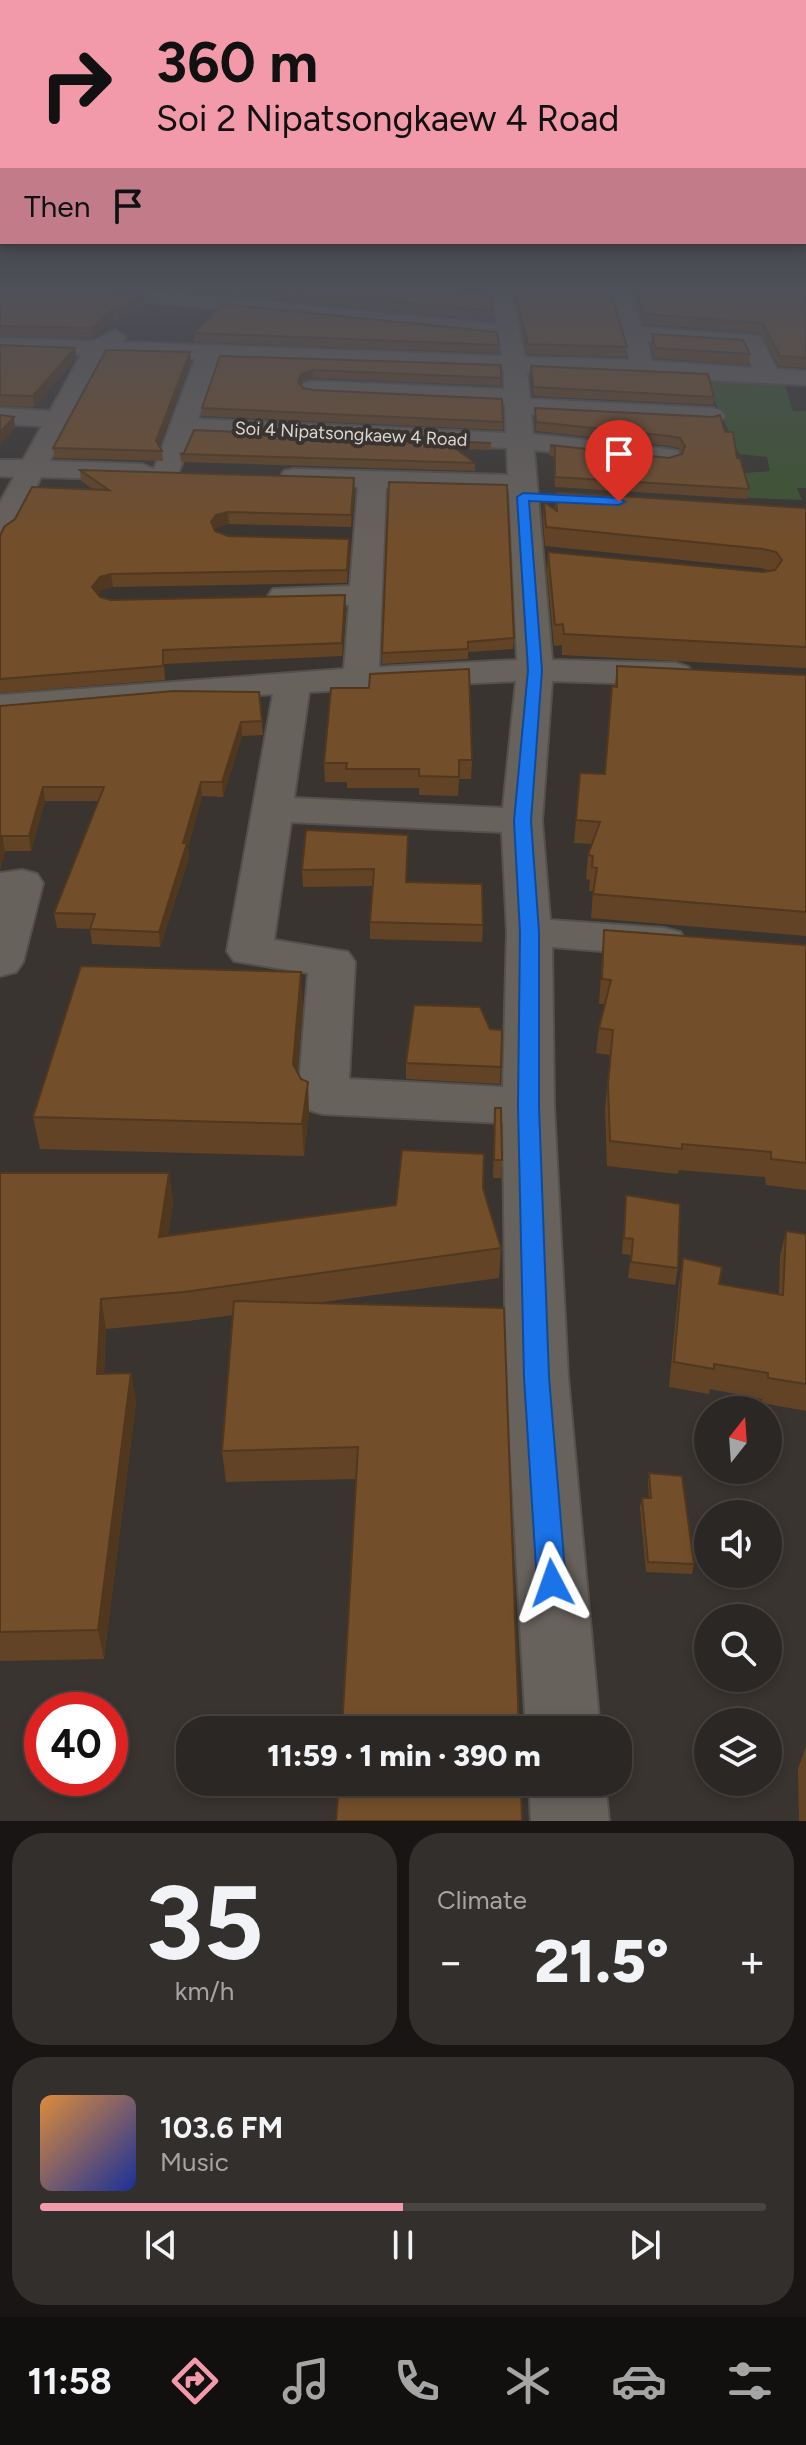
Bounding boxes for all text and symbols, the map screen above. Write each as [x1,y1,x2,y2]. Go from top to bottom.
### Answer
text: 360 m [156,29,318,96]
icon: right [24,32,128,136]
text: Soi 2 Nipatsongkaew 4 Road [156,97,619,140]
icon: arrive [106,184,150,228]
text: Then [24,188,90,225]
street label: Soi 4 Nipatsongkaew 4 Road [234,417,468,451]
pin [585,420,653,502]
icon: arrive [597,432,641,476]
north arrow [694,1396,782,1484]
map controls [694,1396,782,1796]
button: sound [694,1500,782,1588]
position arrow [510,1541,594,1625]
button: search [694,1604,782,1692]
speed limit sign: 40 [24,1692,128,1796]
button: layers [694,1708,782,1796]
text: 11:59 · 1 min · 390 m [267,1737,541,1774]
text: 35 [145,1860,264,1985]
text: Climate [437,1884,527,1916]
text: 21.5° [534,1925,669,1997]
text: − [437,1935,464,1988]
text: + [739,1935,766,1988]
text: km/h [175,1975,234,2007]
text: 103.6 FM [160,2109,283,2146]
text: Music [160,2146,229,2178]
icon: previous [139,2223,183,2267]
icon: pause [381,2223,425,2267]
icon: next [623,2223,667,2267]
icon: directions [167,2353,223,2409]
icon: music [278,2353,334,2409]
icon: phone [389,2353,445,2409]
icon: climate [500,2353,556,2409]
icon: car [611,2353,667,2409]
icon: filters [722,2353,778,2409]
text: 11:58 [28,2360,112,2403]

